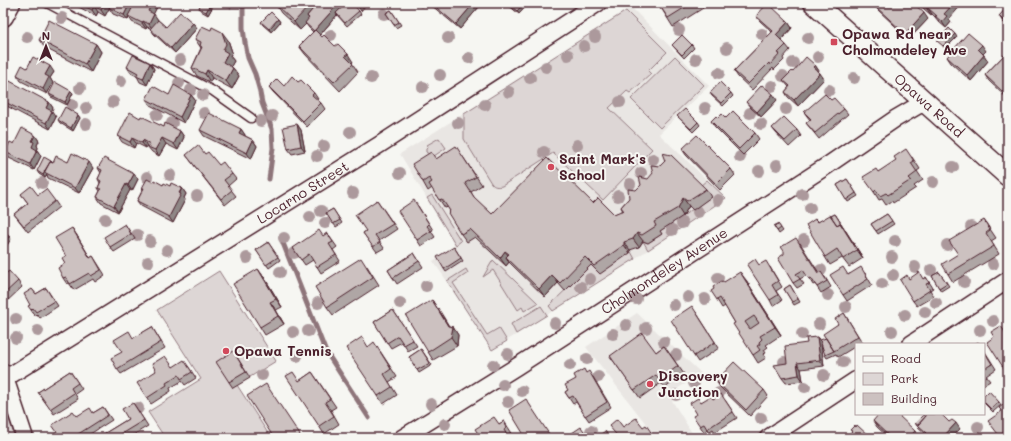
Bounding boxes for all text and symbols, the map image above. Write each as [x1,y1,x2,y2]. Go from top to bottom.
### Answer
place label: Opawa Rd near Cholmondeley Ave [842,24,967,59]
north arrow [26,26,66,66]
text: N [42,28,50,43]
marker: Opawa Rd near Cholmondeley Ave [829,37,839,47]
street label: Opawa Road [890,69,968,141]
place label: Saint Mark's School [559,149,646,184]
street label: Locarno Street [253,156,352,228]
marker: Saint Mark's School [546,162,556,172]
street label: Cholmondeley Avenue [597,223,731,318]
place label: Opawa Tennis [234,341,332,360]
legend [855,343,985,415]
marker: Opawa Tennis [221,346,231,356]
text: Road [891,350,921,366]
place label: Discovery Junction [658,366,728,401]
text: Park [891,370,918,386]
marker: Discovery Junction [645,379,655,389]
text: Building [891,390,937,406]

